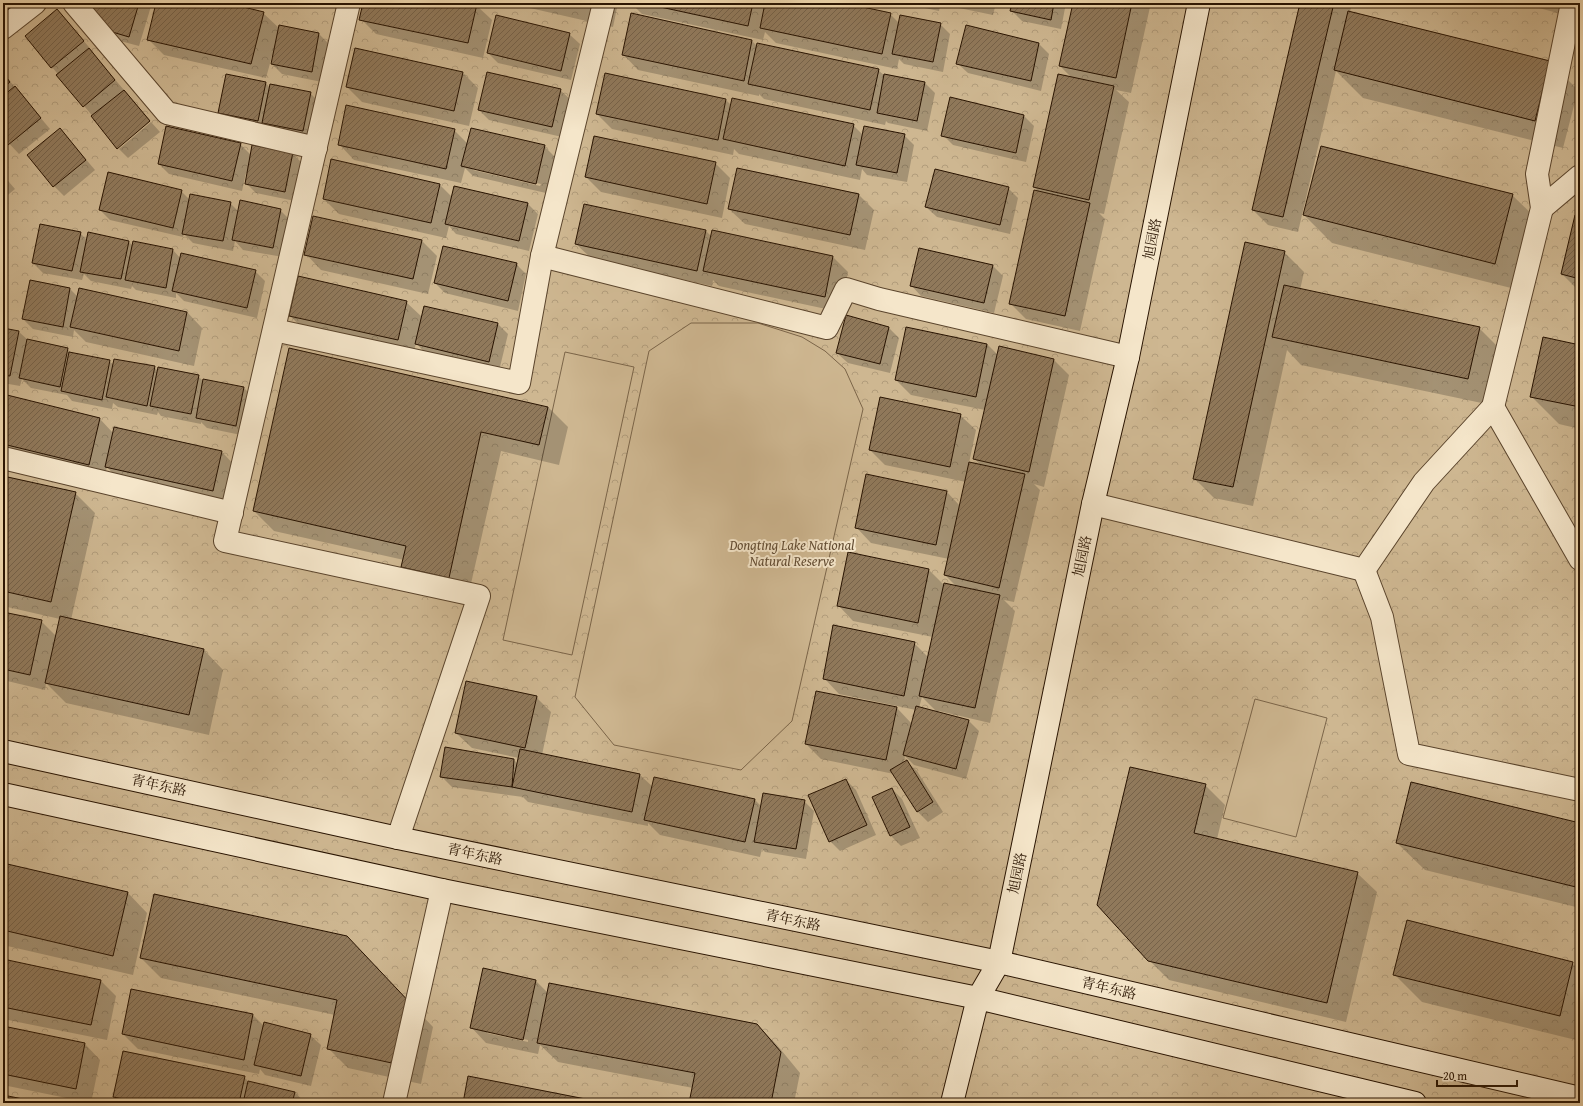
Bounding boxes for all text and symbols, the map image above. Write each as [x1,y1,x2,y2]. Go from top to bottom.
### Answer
street label: 旭园路 [1138,216,1166,262]
street label: 旭园路 [1068,533,1096,579]
park label: Dongting Lake National Natural Reserve [728,535,855,571]
street label: 青年东路 [130,769,188,801]
street label: 青年东路 [446,838,504,870]
street label: 旭园路 [1003,850,1031,896]
street label: 青年东路 [764,904,822,936]
street label: 青年东路 [1079,972,1139,1004]
scale bar [1437,1062,1517,1088]
text: 20 m [1443,1067,1467,1084]

